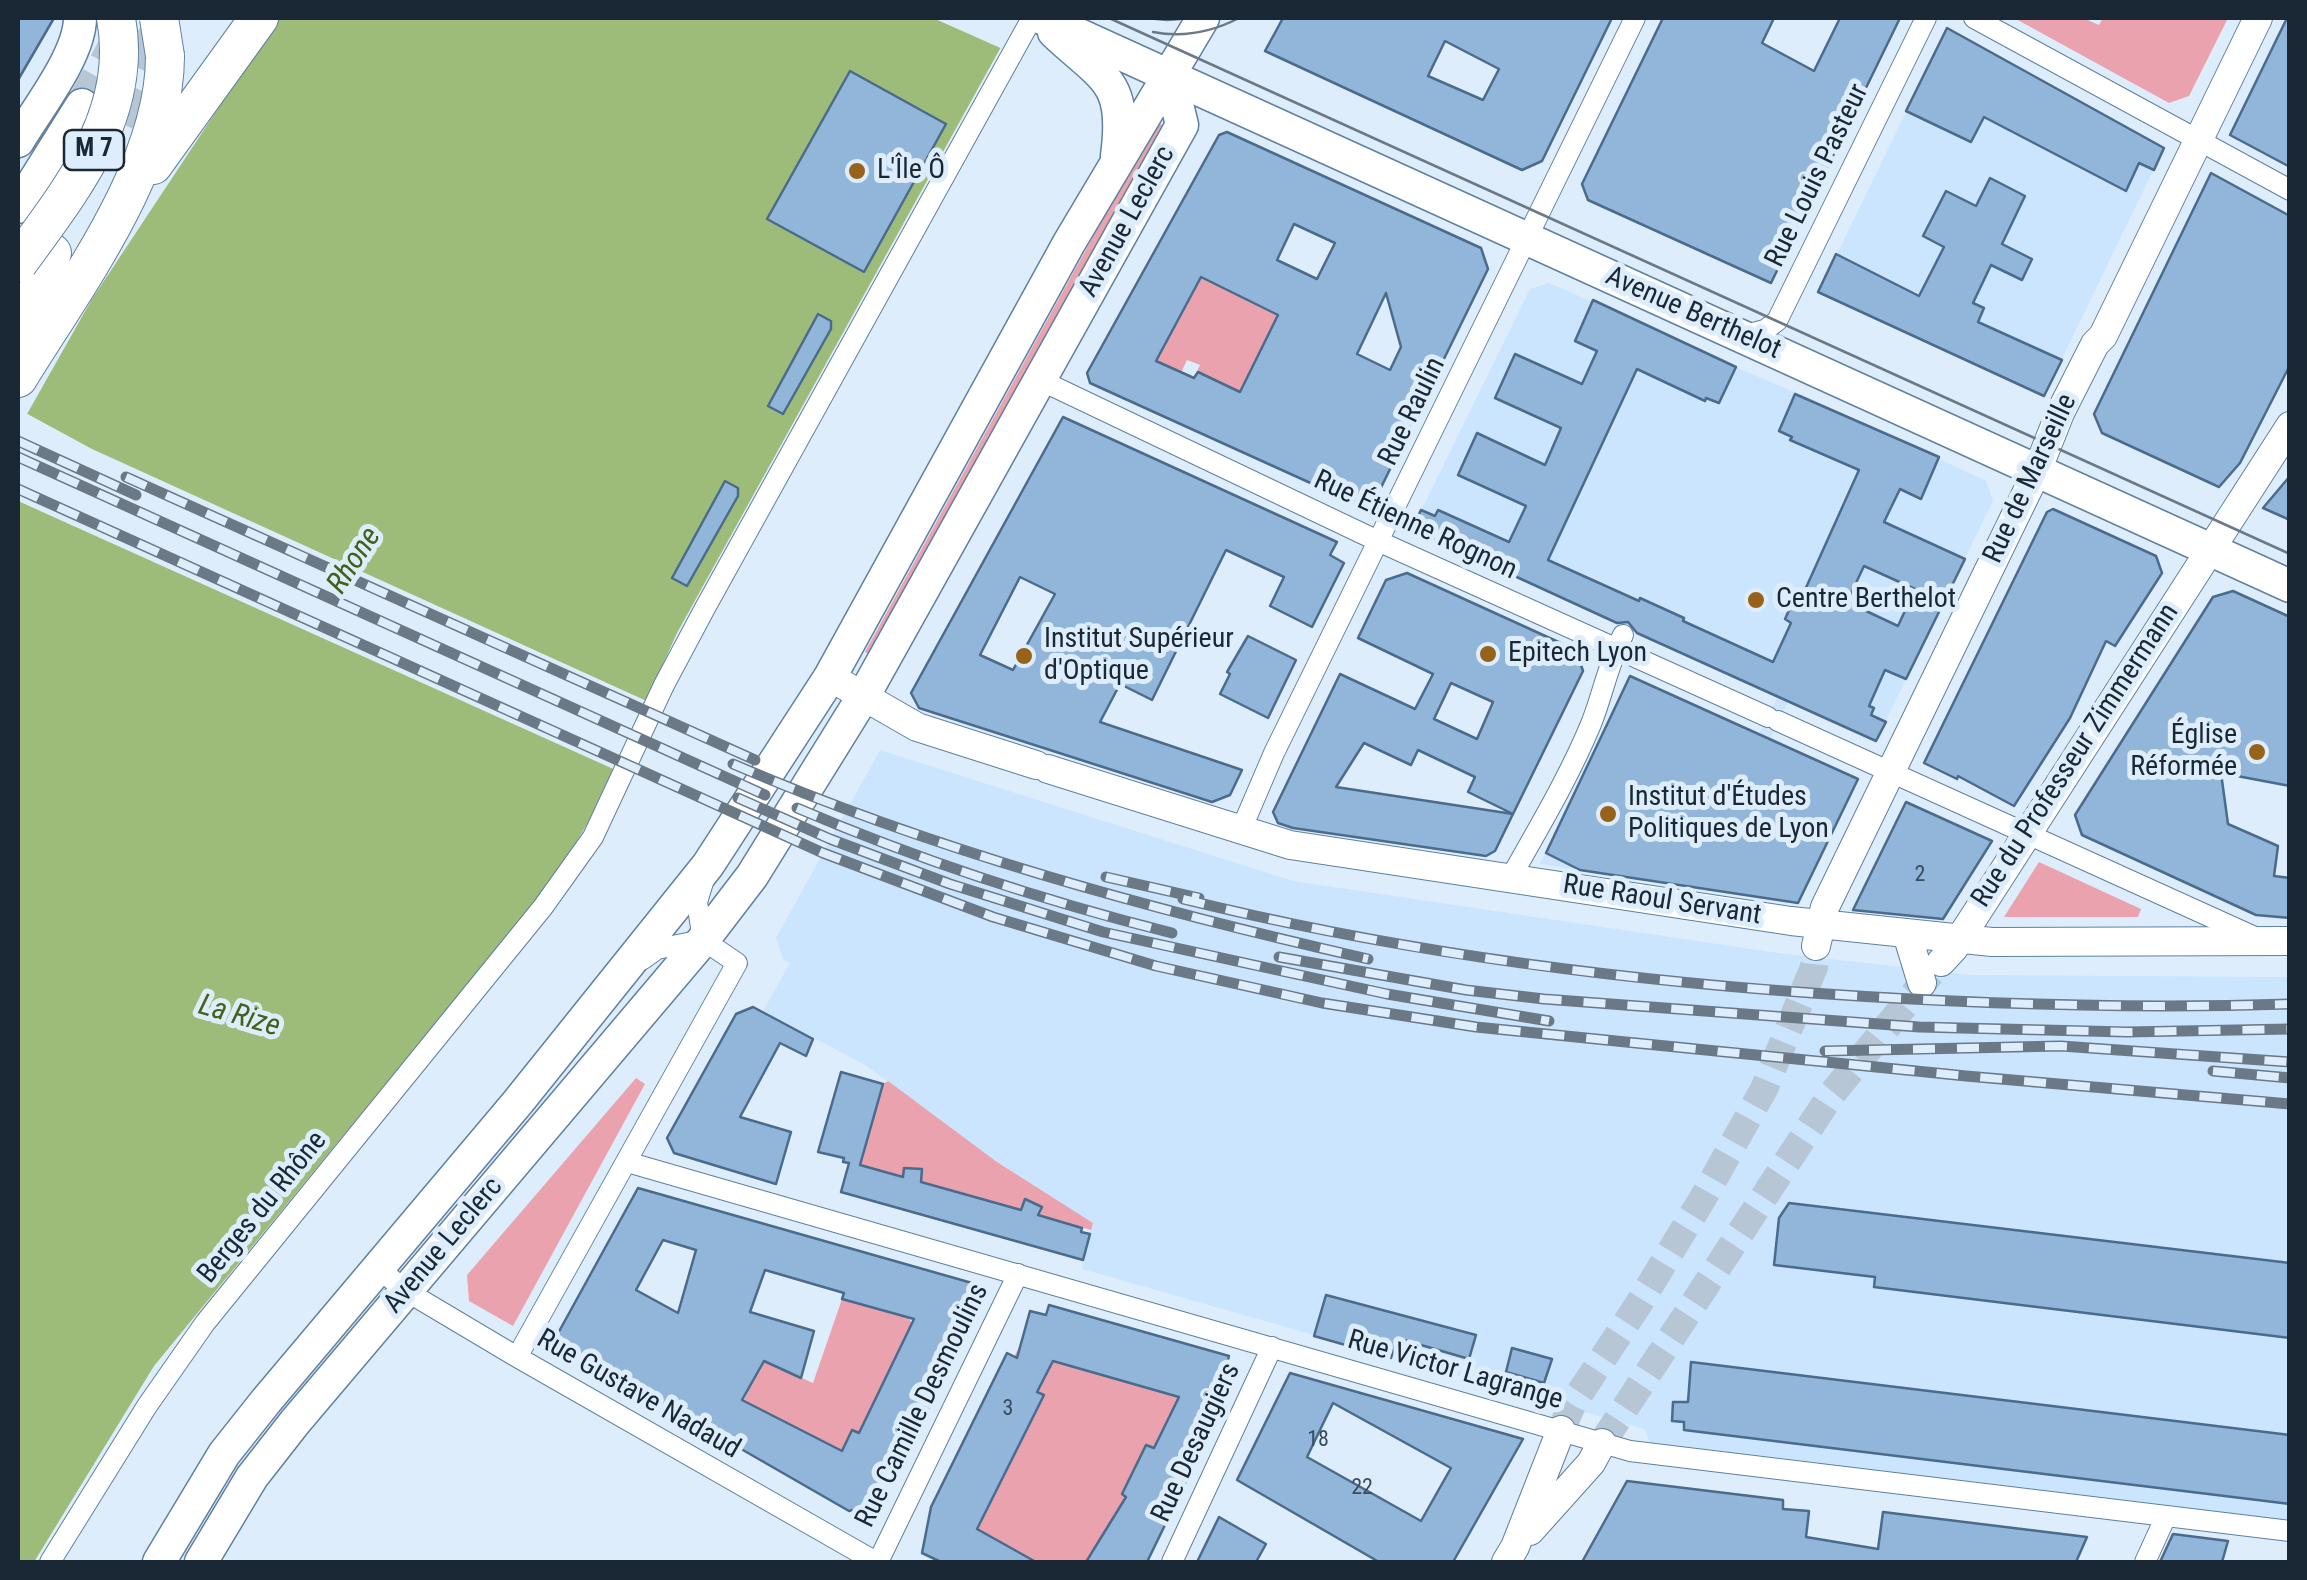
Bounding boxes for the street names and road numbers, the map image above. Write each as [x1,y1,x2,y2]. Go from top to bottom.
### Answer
street label: Rue Louis Pasteur [1759,79,1877,273]
road number: M 7 [64,130,124,170]
street label: Avenue Leclerc [1073,141,1183,303]
street label: Avenue Berthelot [1600,260,1786,368]
street label: Rue Raulin [1372,352,1454,472]
street label: Rue de Marseille [1977,389,2085,569]
street label: Rue Étienne Rognon [1308,464,1522,588]
street label: Rue du Professeur Zimmermann [1965,598,2187,914]
street label: Rue Raoul Servant [1561,869,1763,933]
street label: Berges du Rhône [191,1125,335,1291]
street label: Avenue Leclerc [377,1171,511,1321]
street label: Rue Camille Desmoulins [849,1279,997,1533]
street label: Rue Gustave Nadaud [530,1323,746,1467]
street label: Rue Victor Lagrange [1343,1324,1567,1418]
street label: Rue Desaugiers [1146,1358,1248,1528]

